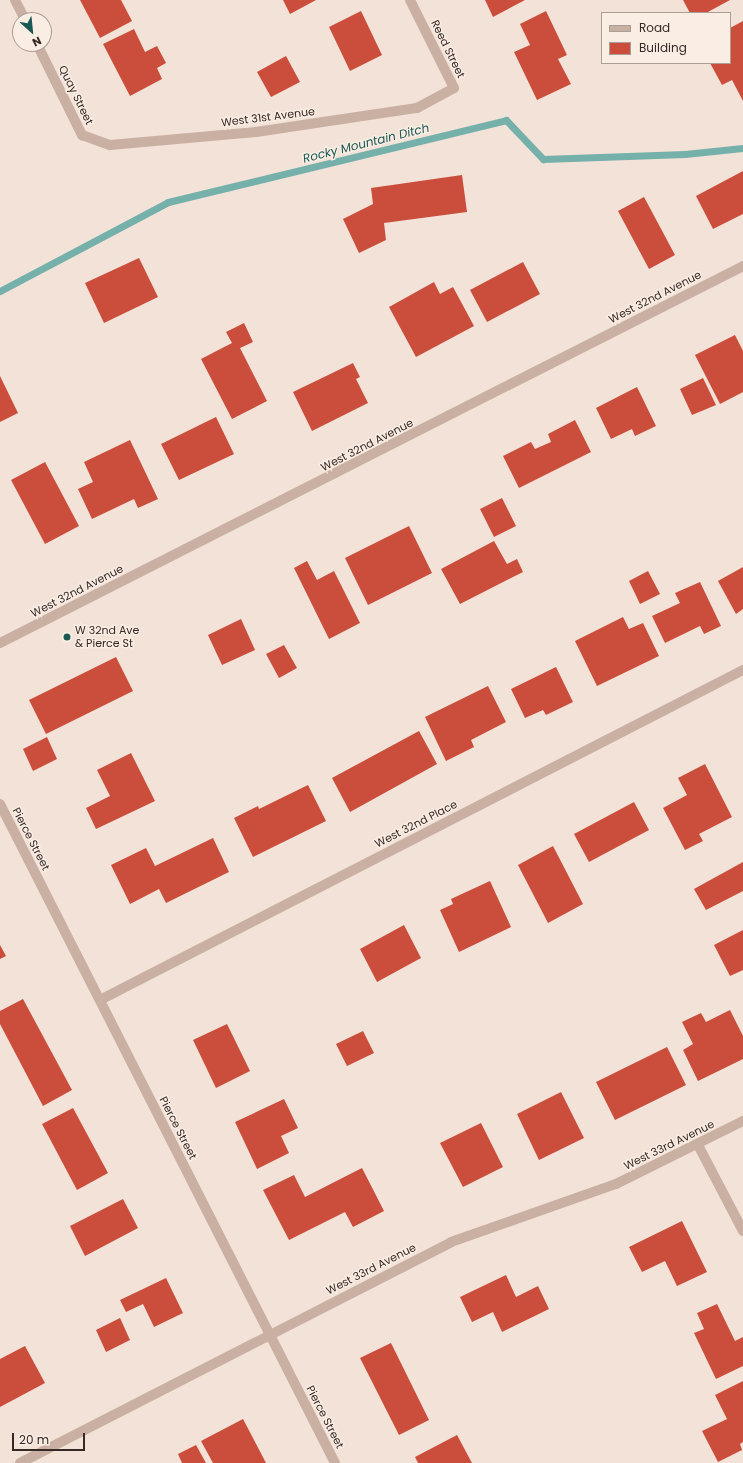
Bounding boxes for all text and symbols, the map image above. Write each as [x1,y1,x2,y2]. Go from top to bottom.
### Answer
north arrow [12,12,52,52]
legend [601,12,731,64]
street label: Reed Street [428,18,468,80]
text: Road [639,19,670,36]
text: N [30,33,44,51]
text: Building [639,39,687,56]
street label: Quay Street [56,63,96,127]
street label: West 31st Avenue [220,105,316,129]
water label: Rocky Mountain Ditch [301,120,431,166]
street label: West 32nd Avenue [607,268,703,326]
street label: West 32nd Avenue [319,416,415,474]
street label: West 32nd Avenue [29,562,125,620]
place label: W 32nd Ave & Pierce St [75,624,139,650]
marker: W 32nd Ave & Pierce St [62,632,72,642]
street label: West 32nd Place [373,798,459,850]
street label: Pierce Street [10,805,52,873]
street label: Pierce Street [157,1094,199,1162]
street label: West 33rd Avenue [622,1117,716,1173]
street label: West 33rd Avenue [324,1241,418,1297]
street label: Pierce Street [304,1383,346,1451]
scale bar [14,1425,87,1451]
text: 20 m [19,1431,49,1448]

